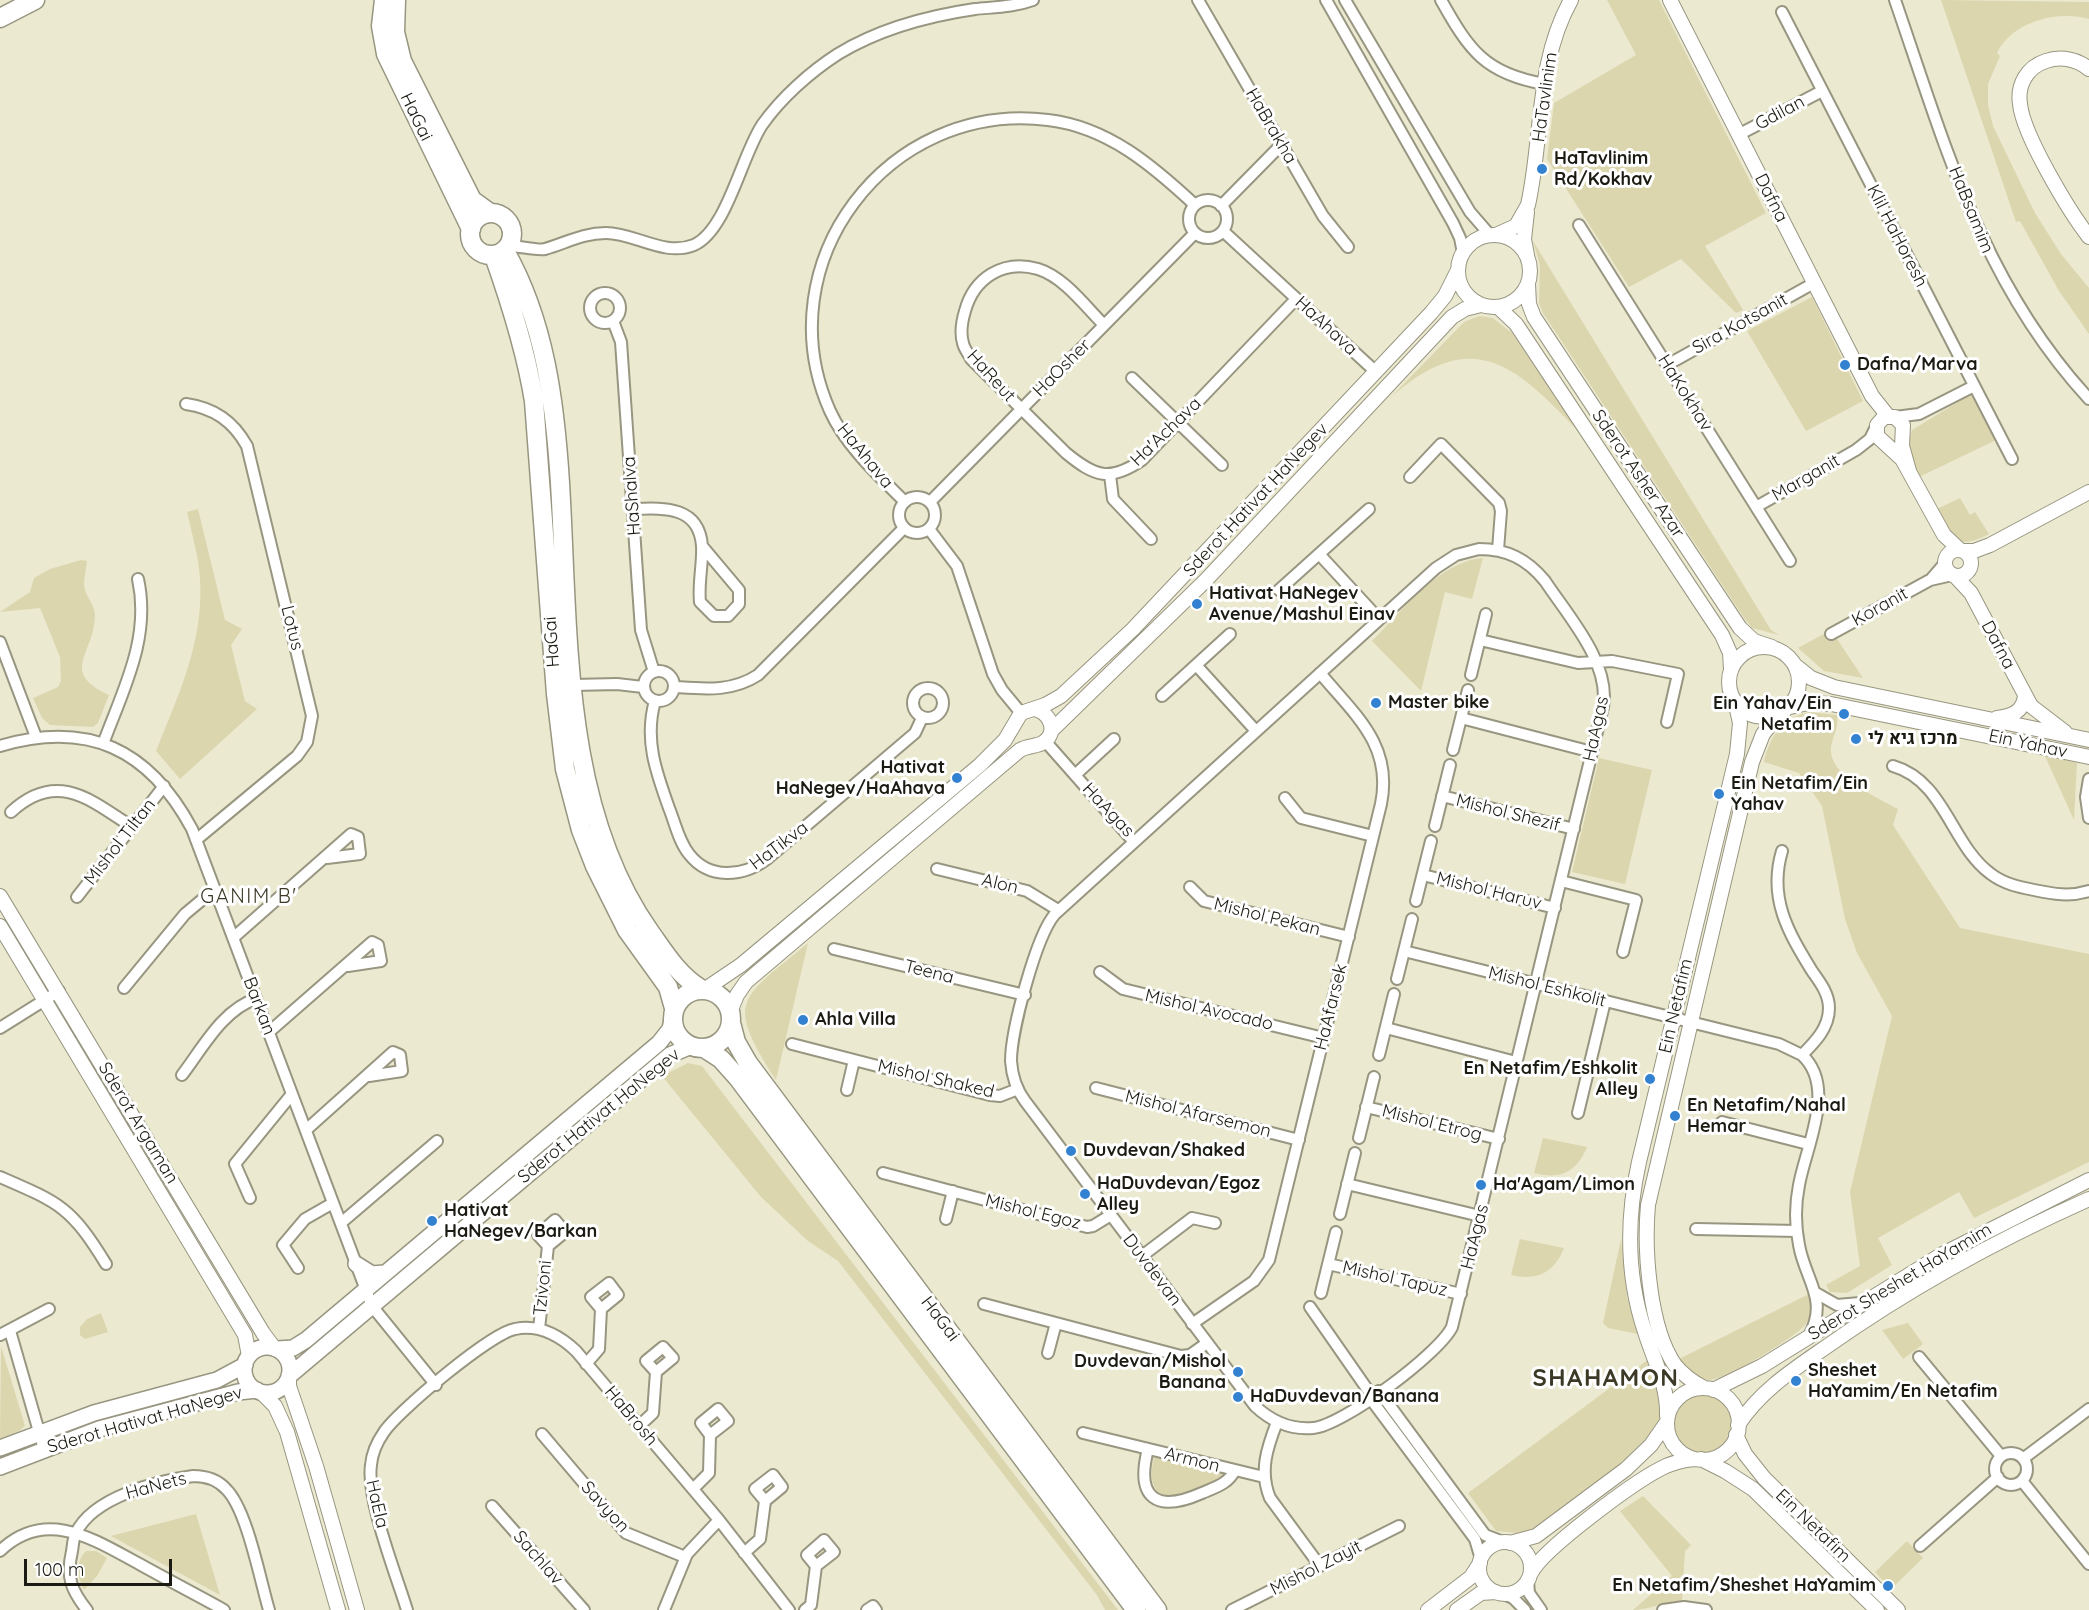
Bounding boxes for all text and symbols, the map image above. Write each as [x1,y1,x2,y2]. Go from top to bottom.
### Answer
street label: HaTavlinim [1528,51,1562,143]
street label: HaBrakha [1241,84,1301,168]
street label: HaGai [395,89,437,145]
street label: Gdilan [1752,91,1808,135]
place label: HaTavlinim Rd/Kokhav [1554,148,1652,190]
marker: HaTavlinim Rd/Kokhav [1535,162,1549,176]
street label: HaBsamim [1944,163,1998,257]
street label: Dafna [1750,170,1792,226]
street label: Klil HaHoresh [1862,181,1932,291]
street label: Sira Kotsanit [1689,289,1791,359]
street label: HaAhava [1290,292,1362,360]
street label: HaOsher [1029,335,1095,401]
street label: HaReut [962,346,1020,406]
street label: HaKokhav [1653,351,1717,435]
place label: Dafna/Marva [1857,354,1977,376]
marker: Dafna/Marva [1838,358,1852,372]
street label: Ha'Achava [1126,393,1206,471]
street label: Sderot Asher Azar [1587,406,1689,542]
street label: HaAhava [832,419,898,493]
street label: Sderot Hativat HaNegev [1179,419,1333,581]
street label: Marganit [1768,450,1844,506]
street label: HaShalva [618,456,646,536]
place label: Hativat HaNegev Avenue/Mashul Einav [1209,583,1395,626]
street label: Koranit [1848,583,1912,631]
marker: Hativat HaNegev Avenue/Mashul Einav [1190,597,1204,611]
street label: Lotus [276,603,308,653]
street label: HaGai [539,616,565,668]
street label: Dafna [1976,617,2020,673]
place label: Master bike [1388,692,1489,714]
place label: Ein Yahav/Ein Netafim [1713,693,1832,736]
street label: HaAgas [1579,694,1613,764]
marker: Master bike [1369,696,1383,710]
marker: Ein Yahav/Ein Netafim [1837,707,1851,721]
street label: Ein Yahav [1987,725,2069,763]
place label: מרכז גיא לי [1868,728,1958,750]
marker: מרכז גיא לי [1849,732,1863,746]
place label: Hativat HaNegev/HaAhava [776,757,945,800]
marker: Hativat HaNegev/HaAhava [950,771,964,785]
place label: Ein Netafim/Ein Yahav [1731,773,1868,816]
street label: HaAgas [1077,778,1139,842]
marker: Ein Netafim/Ein Yahav [1712,787,1726,801]
street label: Mishol Shezif [1454,790,1562,836]
street label: Mishol Tiltan [80,795,160,889]
street label: HaTikva [746,817,812,875]
street label: Mishol Haruv [1434,867,1544,915]
street label: Alon [980,869,1020,899]
district label: GANIM B' [200,885,298,909]
street label: Mishol Pekan [1212,893,1322,941]
street label: Teena [902,955,956,989]
street label: Ein Netafim [1655,957,1697,1055]
street label: HaAfarsek [1310,961,1352,1053]
street label: Mishol Eshkolit [1486,962,1608,1012]
street label: Barkan [238,974,280,1038]
street label: Mishol Avocado [1143,985,1275,1035]
place label: Ahla Villa [815,1009,896,1031]
marker: Ahla Villa [796,1013,810,1027]
street label: Sderot Hativat HaNegev [514,1044,684,1188]
street label: Mishol Shaked [876,1055,996,1103]
street label: Sderot Argaman [93,1058,183,1188]
place label: En Netafim/Eshkolit Alley [1463,1058,1638,1100]
marker: En Netafim/Eshkolit Alley [1643,1072,1657,1086]
street label: Mishol Afarsemon [1123,1085,1273,1143]
place label: En Netafim/Nahal Hemar [1687,1095,1846,1138]
street label: Mishol Etrog [1380,1100,1484,1146]
marker: En Netafim/Nahal Hemar [1668,1109,1682,1123]
place label: Duvdevan/Shaked [1083,1140,1245,1162]
marker: Duvdevan/Shaked [1064,1144,1078,1158]
place label: HaDuvdevan/Egoz Alley [1097,1173,1260,1216]
place label: Ha'Agam/Limon [1493,1174,1635,1196]
marker: Ha'Agam/Limon [1474,1178,1488,1192]
marker: HaDuvdevan/Egoz Alley [1078,1187,1092,1201]
street label: Mishol Egoz [983,1190,1083,1234]
place label: Hativat HaNegev/Barkan [444,1200,597,1242]
street label: HaAgas [1456,1202,1494,1272]
marker: Hativat HaNegev/Barkan [425,1214,439,1228]
street label: Sderot Sheshet HaYamim [1804,1219,1996,1345]
street label: Duvdevan [1118,1230,1186,1310]
street label: Mishol Tapuz [1340,1256,1450,1302]
street label: Tzivoni [529,1259,557,1317]
street label: HaGai [916,1292,964,1346]
place label: Duvdevan/Mishol Banana [1074,1351,1226,1394]
place label: Sheshet HaYamim/En Netafim [1808,1360,1998,1402]
marker: Duvdevan/Mishol Banana [1231,1365,1245,1379]
district label: SHAHAMON [1532,1365,1680,1393]
marker: Sheshet HaYamim/En Netafim [1789,1374,1803,1388]
street label: Sderot Hativat HaNegev [45,1382,245,1458]
street label: HaBrosh [600,1382,662,1450]
place label: HaDuvdevan/Banana [1250,1386,1439,1408]
marker: HaDuvdevan/Banana [1231,1390,1245,1404]
street label: Armon [1162,1443,1222,1477]
street label: HaNets [123,1468,189,1504]
street label: Savyon [576,1477,634,1537]
street label: HaEla [361,1478,393,1530]
street label: Ein Netafim [1771,1485,1855,1567]
street label: Sachlav [509,1526,567,1590]
street label: Mishol Zayit [1267,1536,1365,1600]
scale bar [27,1547,176,1585]
text: 100 m [35,1558,84,1581]
place label: En Netafim/Sheshet HaYamim [1612,1575,1876,1597]
marker: En Netafim/Sheshet HaYamim [1881,1579,1895,1593]

